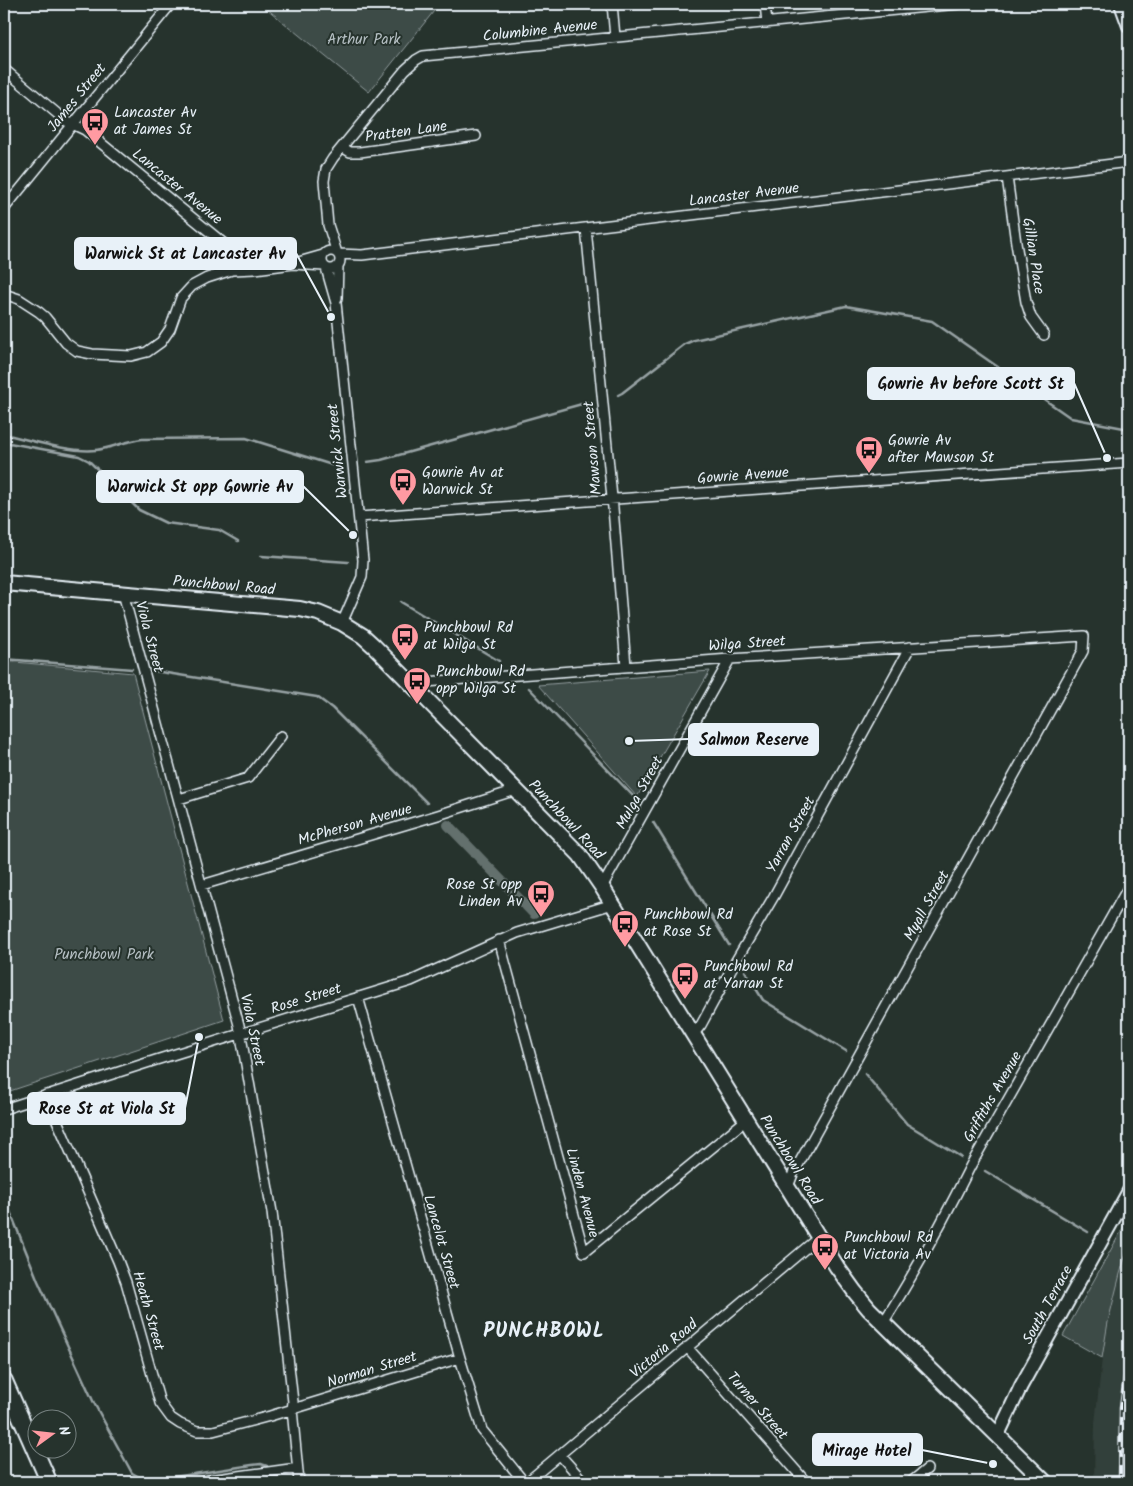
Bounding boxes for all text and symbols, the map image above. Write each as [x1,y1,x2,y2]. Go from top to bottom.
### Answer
street label: Columbine Avenue [482,13,599,49]
park label: Arthur Park [327,28,402,52]
street label: James Street [41,58,113,138]
place label: Lancaster Av at James St [114,101,197,142]
bus stop icon: Lancaster Av at James St [80,107,110,146]
street label: Pratten Lane [363,114,449,150]
street label: Lancaster Avenue [126,143,228,231]
street label: Lancaster Avenue [687,176,801,214]
street label: Gillian Place [1015,216,1051,296]
callout: Warwick St at Lancaster Av [75,238,296,269]
text: Warwick St at Lancaster Av [85,242,287,267]
callout: Gowrie Av before Scott St [868,368,1074,399]
text: Gowrie Av before Scott St [878,372,1065,397]
street label: Mawson Street [577,400,609,496]
street label: Warwick Street [321,402,355,500]
place label: Gowrie Av after Mawson St [888,429,994,470]
bus stop icon: Gowrie Av after Mawson St [854,435,884,474]
place label: Gowrie Av at Warwick St [422,461,504,502]
street label: Gowrie Avenue [697,461,790,491]
bus stop icon: Gowrie Av at Warwick St [388,467,418,506]
callout: Warwick St opp Gowrie Av [97,471,303,502]
text: Warwick St opp Gowrie Av [107,475,294,500]
street label: Punchbowl Road [172,570,277,602]
street label: Viola Street [128,599,170,676]
place label: Punchbowl Rd at Wilga St [424,616,513,657]
bus stop icon: Punchbowl Rd at Wilga St [390,622,420,661]
street label: Wilga Street [708,629,787,659]
place label: Punchbowl Rd opp Wilga St [436,660,525,701]
bus stop icon: Punchbowl Rd opp Wilga St [402,666,432,705]
callout: Salmon Reserve [689,724,818,755]
text: Salmon Reserve [699,728,809,753]
street label: Mulga Street [610,752,670,834]
street label: Punchbowl Road [522,774,610,866]
street label: Yarran Street [760,792,822,878]
street label: McPherson Avenue [295,797,415,853]
street label: Myall Street [898,866,956,946]
place label: Rose St opp Linden Av [446,873,523,914]
bus stop icon: Rose St opp Linden Av [526,879,556,918]
place label: Punchbowl Rd at Rose St [644,903,733,944]
bus stop icon: Punchbowl Rd at Rose St [610,909,640,948]
park label: Punchbowl Park [54,943,155,967]
place label: Punchbowl Rd at Yarran St [704,955,793,996]
bus stop icon: Punchbowl Rd at Yarran St [670,961,700,1000]
street label: Rose Street [268,977,344,1021]
street label: Viola Street [233,992,271,1068]
street label: Griffiths Avenue [957,1047,1029,1147]
callout: Rose St at Viola St [28,1093,185,1124]
text: Rose St at Viola St [39,1097,176,1122]
street label: Punchbowl Road [753,1110,828,1210]
street label: Linden Avenue [558,1145,606,1241]
street label: Lancelot Street [416,1192,466,1292]
place label: Punchbowl Rd at Victoria Av [844,1226,933,1267]
bus stop icon: Punchbowl Rd at Victoria Av [810,1232,840,1271]
street label: South Terrace [1016,1261,1080,1349]
street label: Heath Street [125,1268,171,1354]
street label: Victoria Road [625,1313,704,1385]
district label: PUNCHBOWL [483,1316,605,1348]
street label: Norman Street [324,1345,420,1395]
street label: Turner Street [720,1366,794,1446]
north arrow [28,1408,78,1458]
text: N [52,1424,75,1438]
callout: Mirage Hotel [813,1434,922,1465]
text: Mirage Hotel [823,1439,912,1464]

